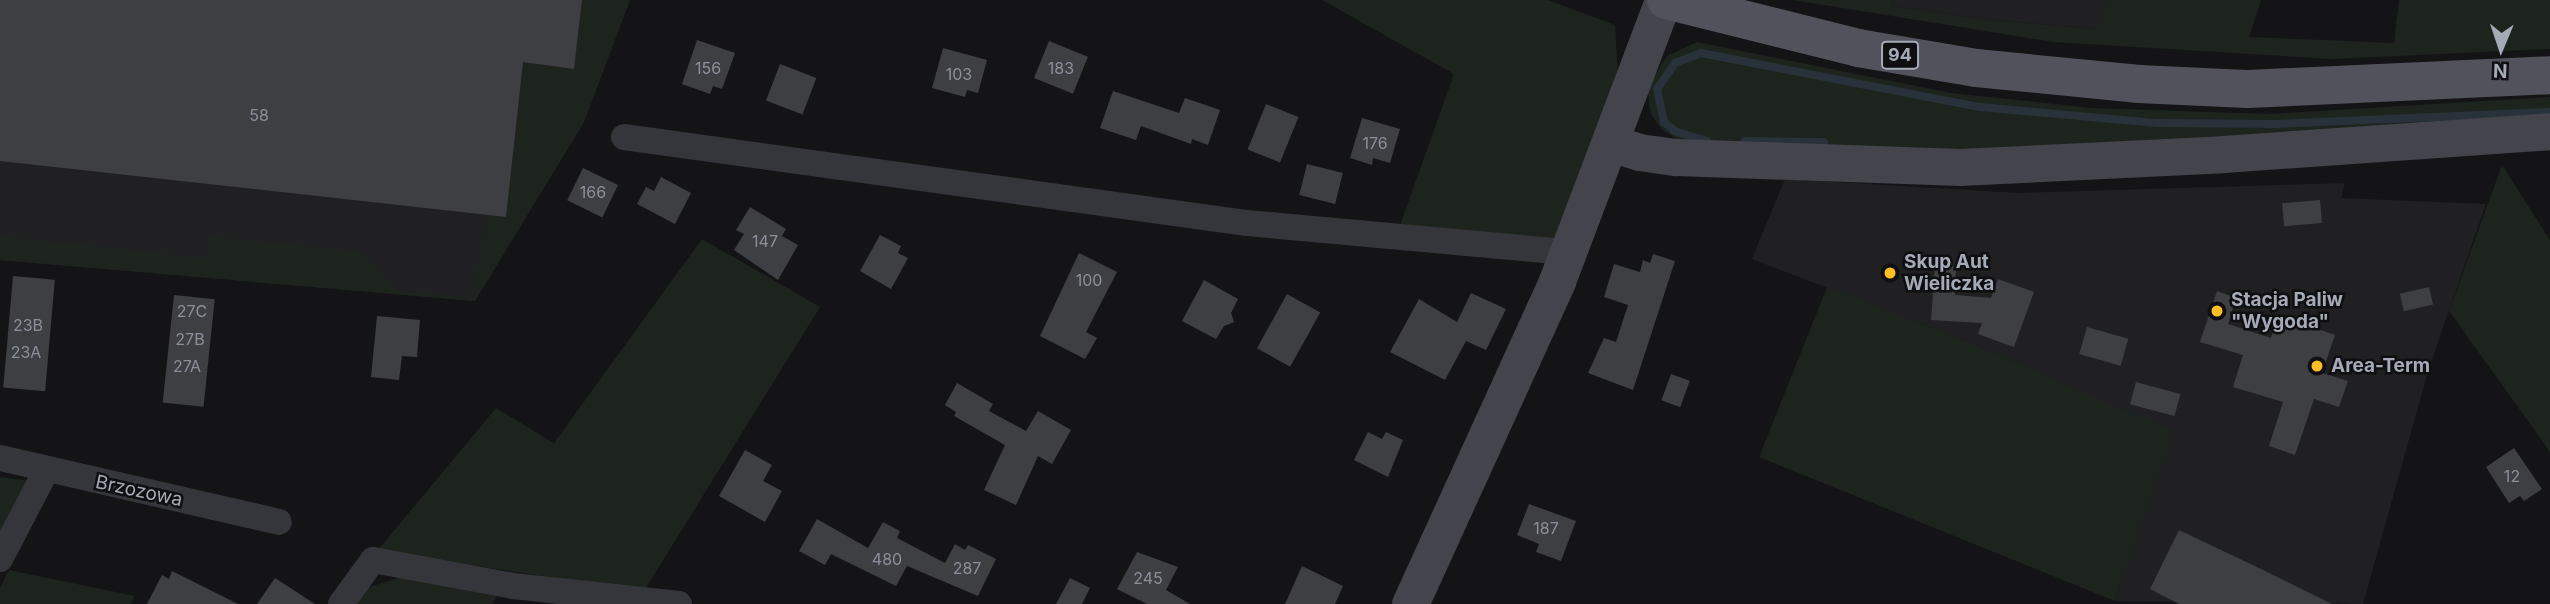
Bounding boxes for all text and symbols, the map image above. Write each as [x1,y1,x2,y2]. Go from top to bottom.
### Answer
north arrow [2466,14,2536,84]
road number: 94 [1881,40,1919,70]
house number: 156 [695,58,721,78]
house number: 183 [1048,58,1074,78]
text: N [2493,59,2508,82]
house number: 103 [946,64,972,84]
house number: 58 [249,105,269,125]
house number: 176 [1362,133,1388,153]
house number: 166 [580,182,606,202]
house number: 147 [752,231,778,251]
place label: Skup Aut Wieliczka [1904,251,1994,295]
marker: Skup Aut Wieliczka [1882,265,1898,281]
house number: 100 [1076,270,1102,290]
place label: Stacja Paliw "Wygoda" [2231,289,2343,333]
house number: 27C [177,301,207,321]
marker: Stacja Paliw "Wygoda" [2209,303,2225,319]
house number: 23B [13,315,43,335]
house number: 27B [175,329,205,349]
house number: 23A [11,342,41,362]
place label: Area-Term [2331,355,2430,377]
house number: 27A [173,356,201,376]
marker: Area-Term [2309,358,2325,374]
house number: 12 [2504,466,2520,486]
street label: Brzozowa [93,471,185,511]
house number: 187 [1533,518,1559,538]
house number: 480 [872,549,902,569]
house number: 287 [953,558,981,578]
house number: 245 [1133,568,1163,588]

